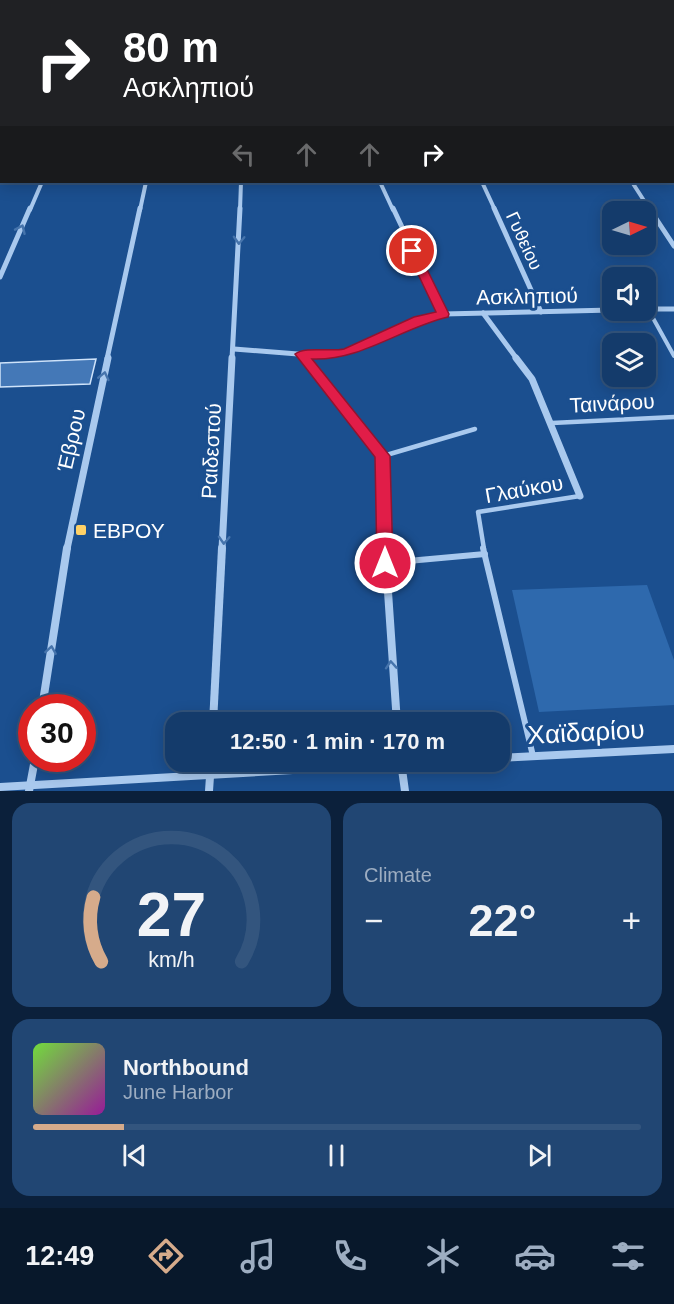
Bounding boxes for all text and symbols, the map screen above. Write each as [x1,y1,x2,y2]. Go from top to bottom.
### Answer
icon: right [24,24,102,102]
text: 80 m [123,24,219,71]
text: Ασκληπιού [123,73,254,103]
icon: left [227,138,260,171]
icon: ahead [290,138,323,171]
icon: ahead [353,138,386,171]
icon: right [416,138,449,171]
north arrow [602,201,656,255]
map controls [602,201,656,387]
street label: Γυθείου [502,209,546,273]
one-way arrow [14,225,26,236]
pin [386,225,437,276]
icon: arrive [395,234,428,267]
one-way arrow [233,235,245,244]
button: sound [602,267,656,321]
street label: Ασκληπιού [476,284,578,308]
button: layers [602,333,656,387]
one-way arrow [97,372,110,382]
street label: Ταινάρου [569,389,655,417]
street label: Ραιδεστού [197,402,225,500]
street label: Έβρου [52,406,89,475]
street label: Γλαύκου [483,471,565,507]
place label: ΕΒΡΟΥ [93,519,165,542]
marker: ΕΒΡΟΥ [74,523,88,537]
position arrow [353,531,417,595]
one-way arrow [217,535,230,544]
one-way arrow [45,646,57,655]
one-way arrow [385,660,398,669]
speed limit sign: 30 [18,694,96,772]
street label: Χαϊδαρίου [527,714,645,750]
text: 12:50 · 1 min · 170 m [230,729,445,754]
text: Climate [364,864,432,886]
text: 27 [137,880,206,949]
text: 22° [468,895,537,946]
text: − [364,902,383,939]
text: + [622,902,641,939]
text: km/h [148,948,195,972]
text: Northbound [123,1055,249,1080]
text: June Harbor [123,1081,233,1103]
icon: previous [118,1139,151,1172]
icon: pause [320,1139,353,1172]
icon: next [523,1139,556,1172]
icon: directions [145,1235,187,1277]
icon: music [237,1235,279,1277]
icon: phone [329,1235,371,1277]
icon: climate [422,1235,464,1277]
icon: car [514,1235,556,1277]
icon: filters [607,1235,649,1277]
text: 12:49 [25,1241,94,1271]

